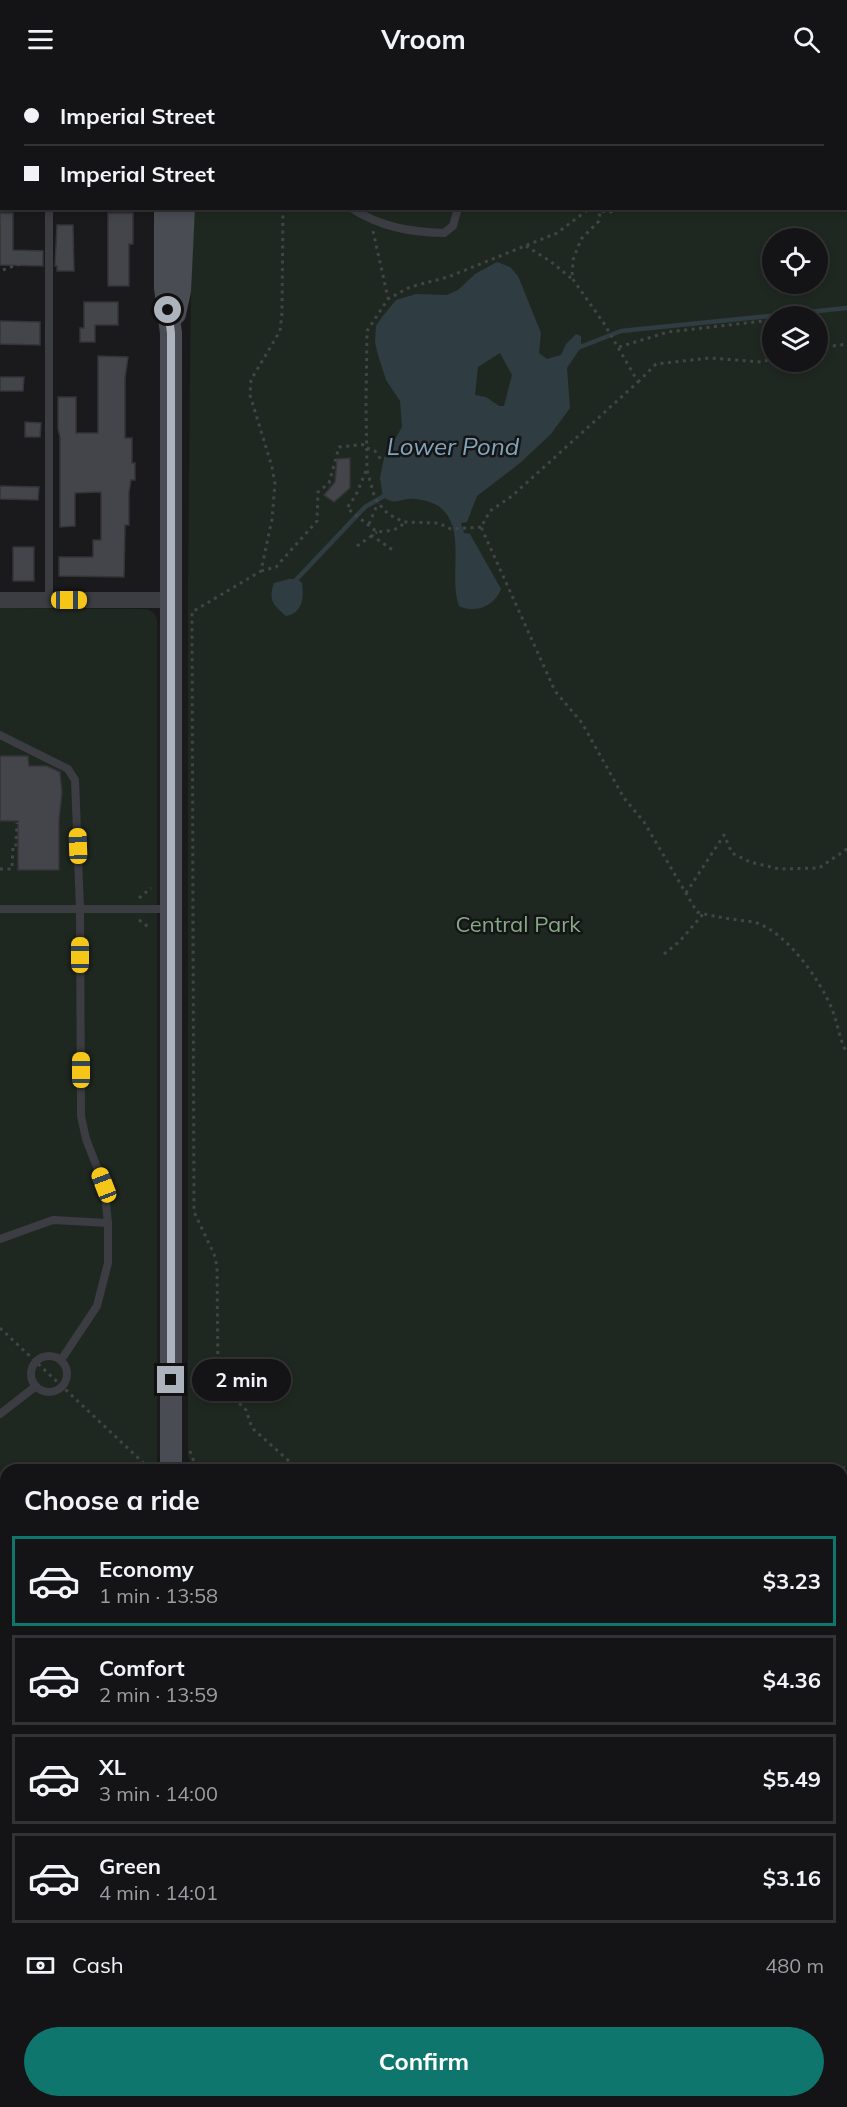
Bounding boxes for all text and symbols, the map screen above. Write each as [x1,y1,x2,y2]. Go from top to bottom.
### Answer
text: Vroom [381,22,466,56]
icon: menu [24,23,57,56]
icon: search [790,23,823,56]
text: Imperial Street [60,102,215,130]
text: Imperial Street [60,160,215,188]
map controls [762,228,828,372]
button: locate [762,228,828,294]
route start [154,296,181,323]
button: layers [762,306,828,372]
water label: Lower Pond [387,431,520,461]
car [51,591,87,609]
car [68,828,88,864]
park label: Central Park [455,910,581,938]
car [71,937,89,973]
car [72,1052,90,1088]
car [89,1165,119,1205]
callout: 2 min [192,1359,291,1401]
route end [157,1366,184,1393]
text: 2 min [215,1367,268,1392]
text: Choose a ride [24,1483,200,1517]
icon: car [27,1554,81,1608]
text: Economy [99,1555,194,1583]
text: $3.23 [763,1567,821,1595]
text: 1 min · 13:58 [99,1583,218,1608]
icon: car [27,1653,81,1707]
text: Comfort [99,1654,185,1682]
text: $4.36 [763,1666,821,1694]
text: 2 min · 13:59 [99,1682,218,1707]
icon: car [27,1752,81,1806]
text: XL [99,1753,126,1781]
text: $5.49 [763,1765,821,1793]
text: 3 min · 14:00 [99,1781,218,1806]
icon: car [27,1851,81,1905]
text: Green [99,1852,161,1880]
text: $3.16 [763,1864,821,1892]
text: 4 min · 14:01 [99,1880,218,1905]
icon: cash [24,1949,57,1982]
text: Cash [72,1951,124,1979]
text: 480 m [765,1953,824,1978]
button: Confirm [24,2027,824,2096]

